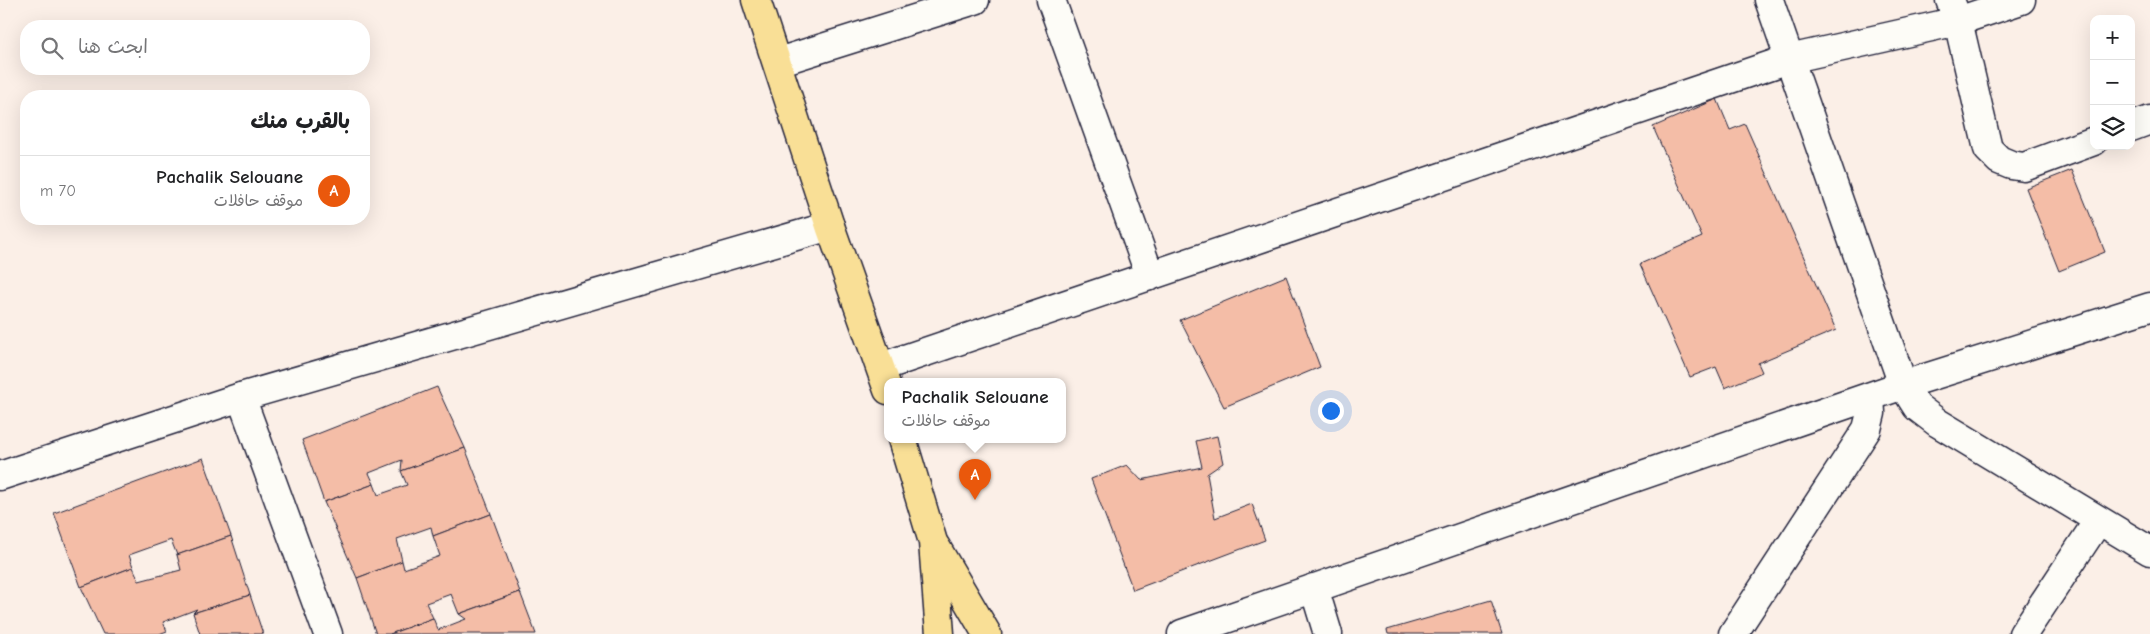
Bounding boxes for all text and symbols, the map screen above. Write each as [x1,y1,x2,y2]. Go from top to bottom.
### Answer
map controls [2090,15,2135,150]
button: + [2090,15,2135,60]
search box [20,20,370,75]
icon: search [38,34,66,62]
text: ابحث هنا [78,36,148,58]
button: − [2090,60,2135,105]
button: layers [2090,105,2135,150]
text: بالقرب منك [250,109,350,133]
text: Pachalik Selouane [156,166,303,188]
text: 70 m [40,182,76,200]
text: A [330,182,338,200]
text: موقف حافلات [214,192,303,210]
popup [884,378,1066,443]
text: Pachalik Selouane [901,386,1049,408]
your location [1318,398,1344,424]
text: موقف حافلات [901,412,991,430]
pin: A [959,459,991,500]

